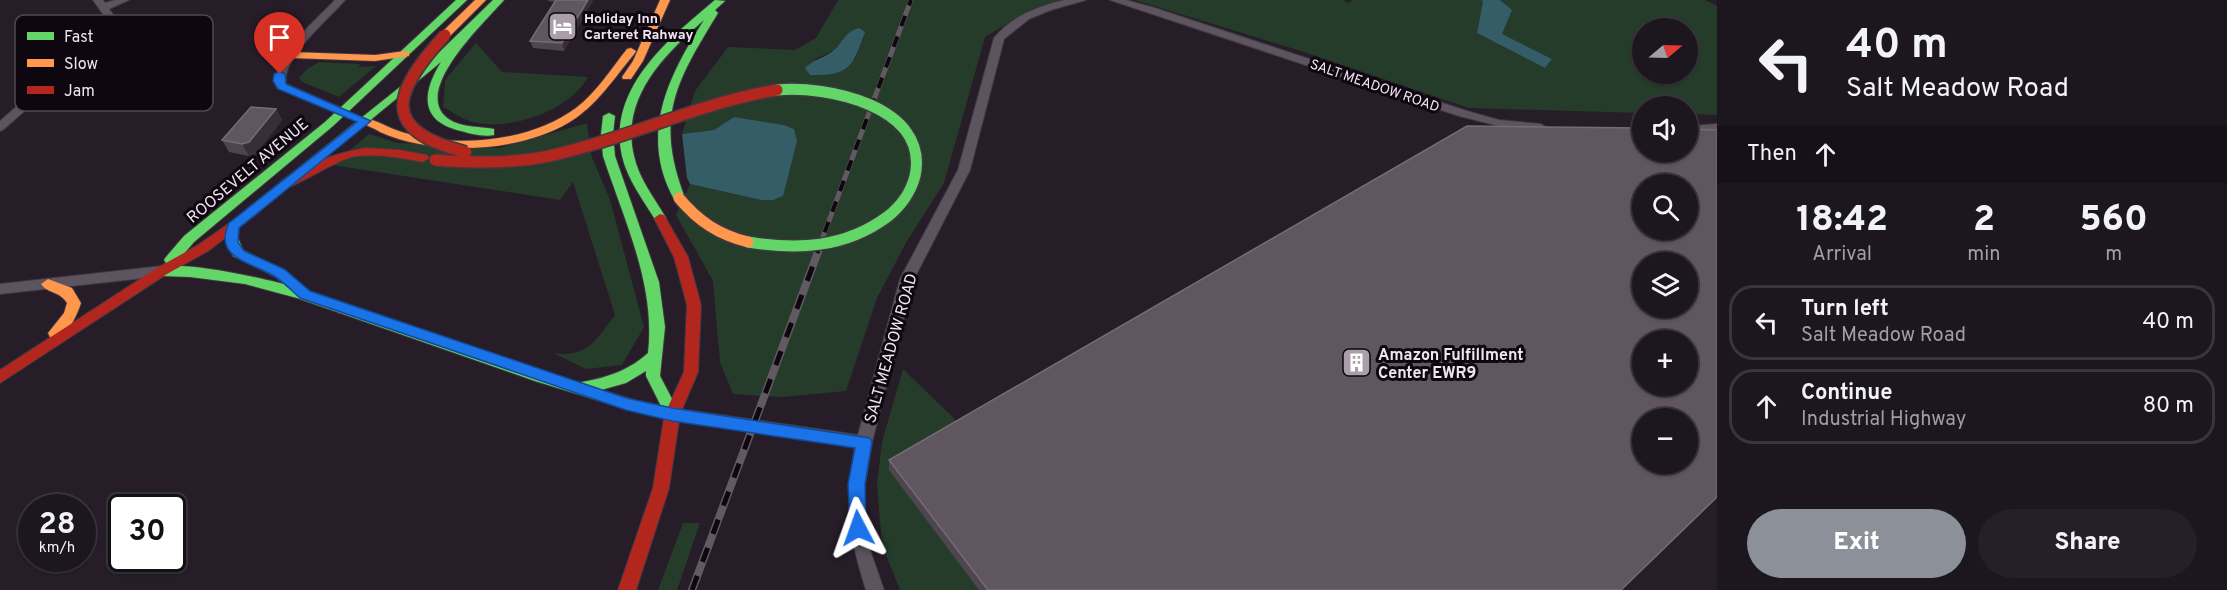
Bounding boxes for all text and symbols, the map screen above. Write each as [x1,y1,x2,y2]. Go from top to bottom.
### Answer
hotel icon: Holiday Inn Carteret Rahway [547,10,579,42]
place label: Holiday Inn Carteret Rahway [584,11,694,44]
pin [254,12,305,74]
legend [15,15,213,111]
north arrow [1632,18,1698,84]
map controls [1632,18,1698,474]
text: 40 m [1846,20,1948,73]
icon: arrive [263,21,296,54]
icon: left [1747,24,1825,102]
text: Fast [64,28,94,48]
text: Slow [64,55,98,75]
street label: SALT MEADOW ROAD [1308,56,1441,117]
text: Salt Meadow Road [1846,72,2069,106]
text: Jam [64,82,95,102]
button: sound [1632,96,1698,162]
street label: ROOSEVELT AVENUE [183,115,313,228]
icon: ahead [1809,138,1842,171]
text: Then [1747,141,1797,168]
button: search [1632,174,1698,240]
text: 18:42 [1796,198,1888,244]
text: 2 [1973,198,1995,244]
text: 560 [2080,198,2148,244]
text: Arrival [1812,242,1872,268]
text: min [1967,242,2001,268]
text: m [2105,242,2122,268]
button: layers [1632,252,1698,318]
street label: SALT MEADOW ROAD [861,271,923,426]
text: Turn left [1801,296,1889,323]
icon: left [1750,306,1783,339]
text: 40 m [2142,309,2194,336]
text: Salt Meadow Road [1801,323,1966,349]
button: + [1632,330,1698,396]
place label: Amazon Fulfillment Center EWR9 [1378,346,1523,384]
building icon: Amazon Fulfillment Center EWR9 [1341,347,1373,379]
text: Continue [1801,380,1892,407]
icon: ahead [1750,390,1783,423]
text: 80 m [2143,393,2194,420]
text: Industrial Highway [1801,407,1966,433]
button: − [1632,408,1698,474]
speed limit sign: 30 [108,494,186,572]
position arrow [826,496,890,560]
text: 28 [38,507,76,544]
button: Exit [1747,509,1966,578]
button: Share [1978,509,2197,578]
text: km/h [39,539,75,558]

